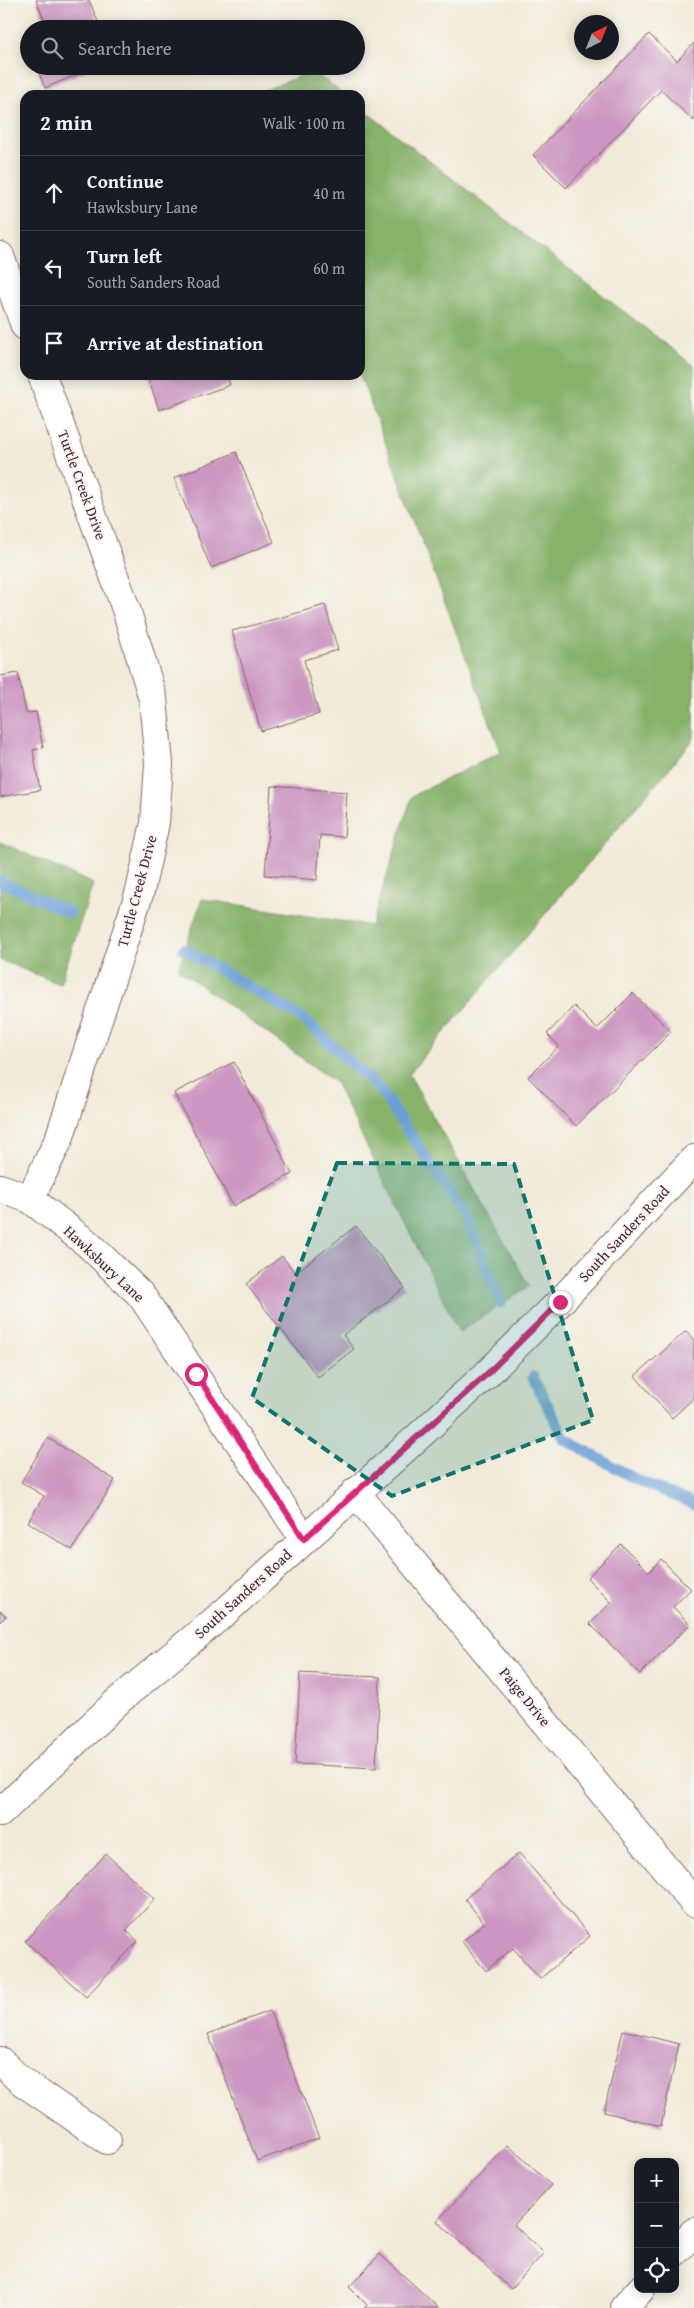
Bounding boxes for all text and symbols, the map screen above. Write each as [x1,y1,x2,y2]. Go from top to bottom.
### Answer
north arrow [574,15,619,60]
search box [20,20,365,75]
icon: search [38,34,66,62]
text: Search here [78,34,172,62]
text: 2 min [40,107,92,138]
text: Walk · 100 m [262,111,345,135]
text: Continue [87,167,164,195]
icon: ahead [40,179,68,207]
text: 40 m [313,181,345,205]
text: Hawksbury Lane [87,195,198,219]
text: Turn left [87,242,162,270]
icon: left [40,254,68,282]
text: 60 m [313,256,345,280]
text: South Sanders Road [87,270,220,294]
icon: arrive [40,329,68,357]
text: Arrive at destination [87,329,263,357]
street label: Turtle Creek Drive [53,427,112,543]
street label: Turtle Creek Drive [111,832,162,949]
street label: South Sanders Road [573,1181,674,1286]
street label: Hawksbury Lane [59,1221,149,1307]
route end [549,1291,572,1314]
route start [185,1363,208,1386]
street label: South Sanders Road [189,1544,296,1643]
street label: Paige Drive [495,1663,556,1731]
map controls [634,2158,679,2293]
button: + [634,2158,679,2203]
button: − [634,2203,679,2248]
button: locate [634,2248,679,2293]

